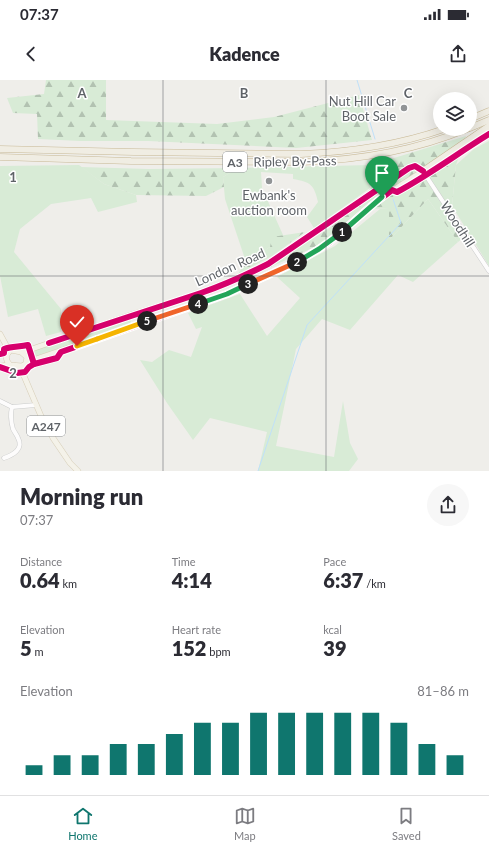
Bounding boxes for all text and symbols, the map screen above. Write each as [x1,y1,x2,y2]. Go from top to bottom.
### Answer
text: 07:37 [20,5,59,23]
icon: back [20,43,42,65]
text: Kadence [209,43,280,65]
icon: share [447,43,469,65]
text: A [76,85,87,101]
text: B [240,85,249,101]
text: C [404,85,413,101]
map controls [433,92,477,136]
button: layers [433,92,477,136]
place label: Nut Hill Car Boot Sale [329,93,396,124]
marker: Nut Hill Car Boot Sale [399,103,409,113]
road number: A3 [223,152,247,172]
street label: Ripley By-Pass [253,152,337,170]
pin [365,156,399,197]
icon: arrive [371,162,393,184]
text: 1 [9,169,17,185]
marker: Ewbank's auction room [264,176,274,186]
place label: Ewbank's auction room [231,187,307,218]
street label: Woodhill [437,198,479,250]
pin: 1 [332,222,352,242]
text: 1 [339,225,345,238]
street label: London Road [193,244,267,290]
pin: 2 [287,252,307,272]
text: 2 [294,255,300,268]
pin: 3 [238,274,258,294]
text: 3 [245,277,251,290]
pin: 4 [188,294,208,314]
text: 4 [195,297,201,310]
pin [60,305,94,346]
icon: check [66,311,88,333]
pin: 5 [137,311,157,331]
text: 5 [144,314,150,327]
text: 2 [9,365,17,381]
road number: A247 [27,416,65,436]
text: Morning run [20,483,143,510]
button: share [427,484,469,526]
text: 07:37 [20,512,53,528]
text: Distance [20,555,62,568]
text: Time [172,555,196,568]
text: Pace [323,555,346,568]
text: 0.64 [20,568,60,592]
text: 4:14 [172,568,212,592]
text: 6:37 [323,568,363,592]
text: km [60,577,77,590]
text: /km [363,577,386,590]
text: Elevation [20,623,65,636]
text: Heart rate [172,623,221,636]
text: kcal [323,623,342,636]
text: 5 [20,636,32,660]
text: 152 [172,636,206,660]
text: 39 [323,636,347,660]
text: m [32,645,43,658]
text: bpm [206,645,231,658]
text: Elevation [20,683,73,699]
text: 81–86 m [417,683,469,699]
tab: Home [68,805,97,842]
tab: Map [234,805,256,842]
tab: Saved [392,805,421,842]

